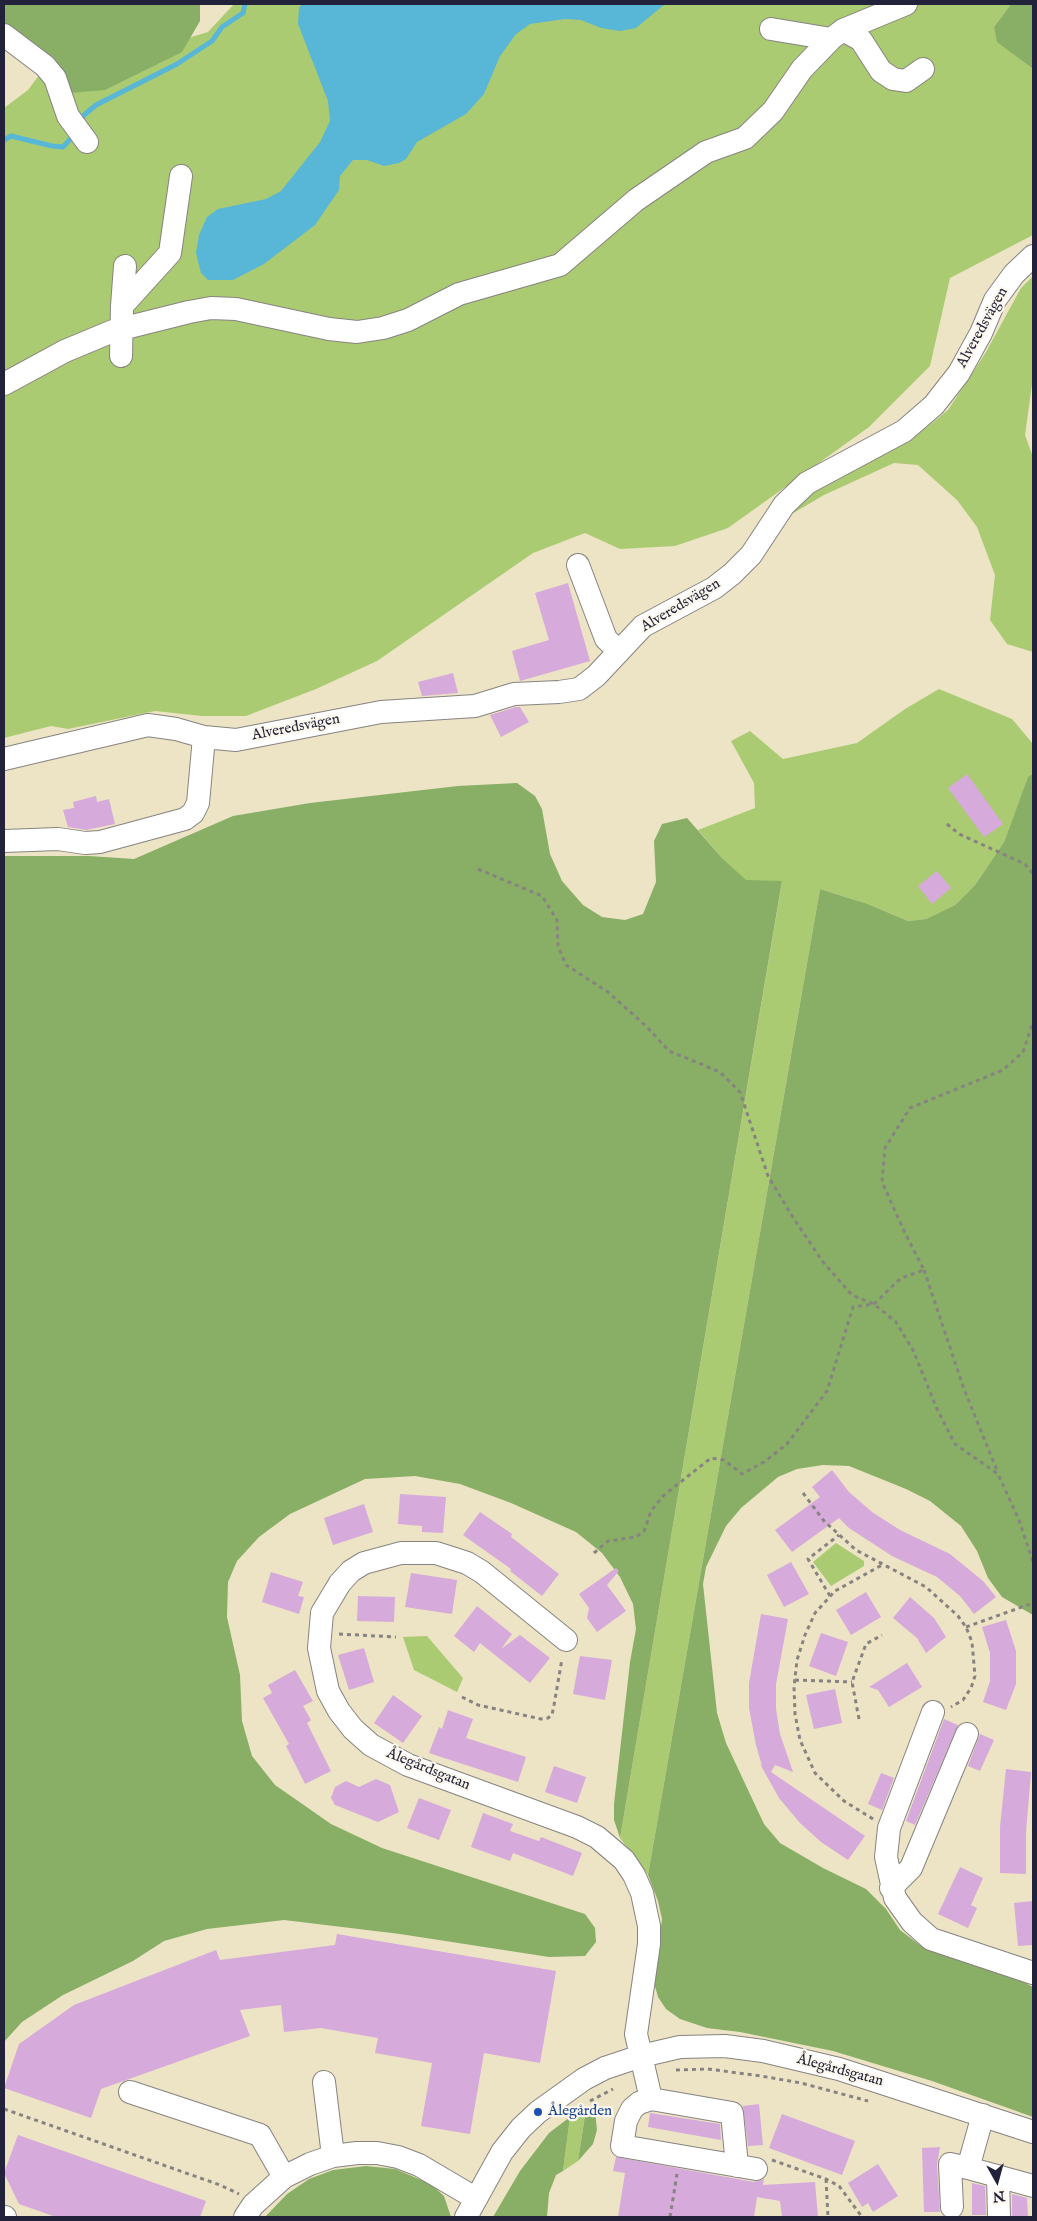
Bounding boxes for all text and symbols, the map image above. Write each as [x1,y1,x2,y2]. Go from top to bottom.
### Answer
street label: Alveredsvägen [953,285,1013,371]
street label: Alveredsvägen [638,575,724,637]
street label: Alveredsvägen [250,711,342,745]
street label: Ålegårdsgatan [384,1745,472,1795]
street label: Ålegårdsgatan [795,2051,885,2091]
place label: Ålegården [548,2103,612,2121]
marker: Ålegården [532,2106,544,2118]
north arrow [972,2156,1022,2206]
text: N [992,2186,1006,2206]

